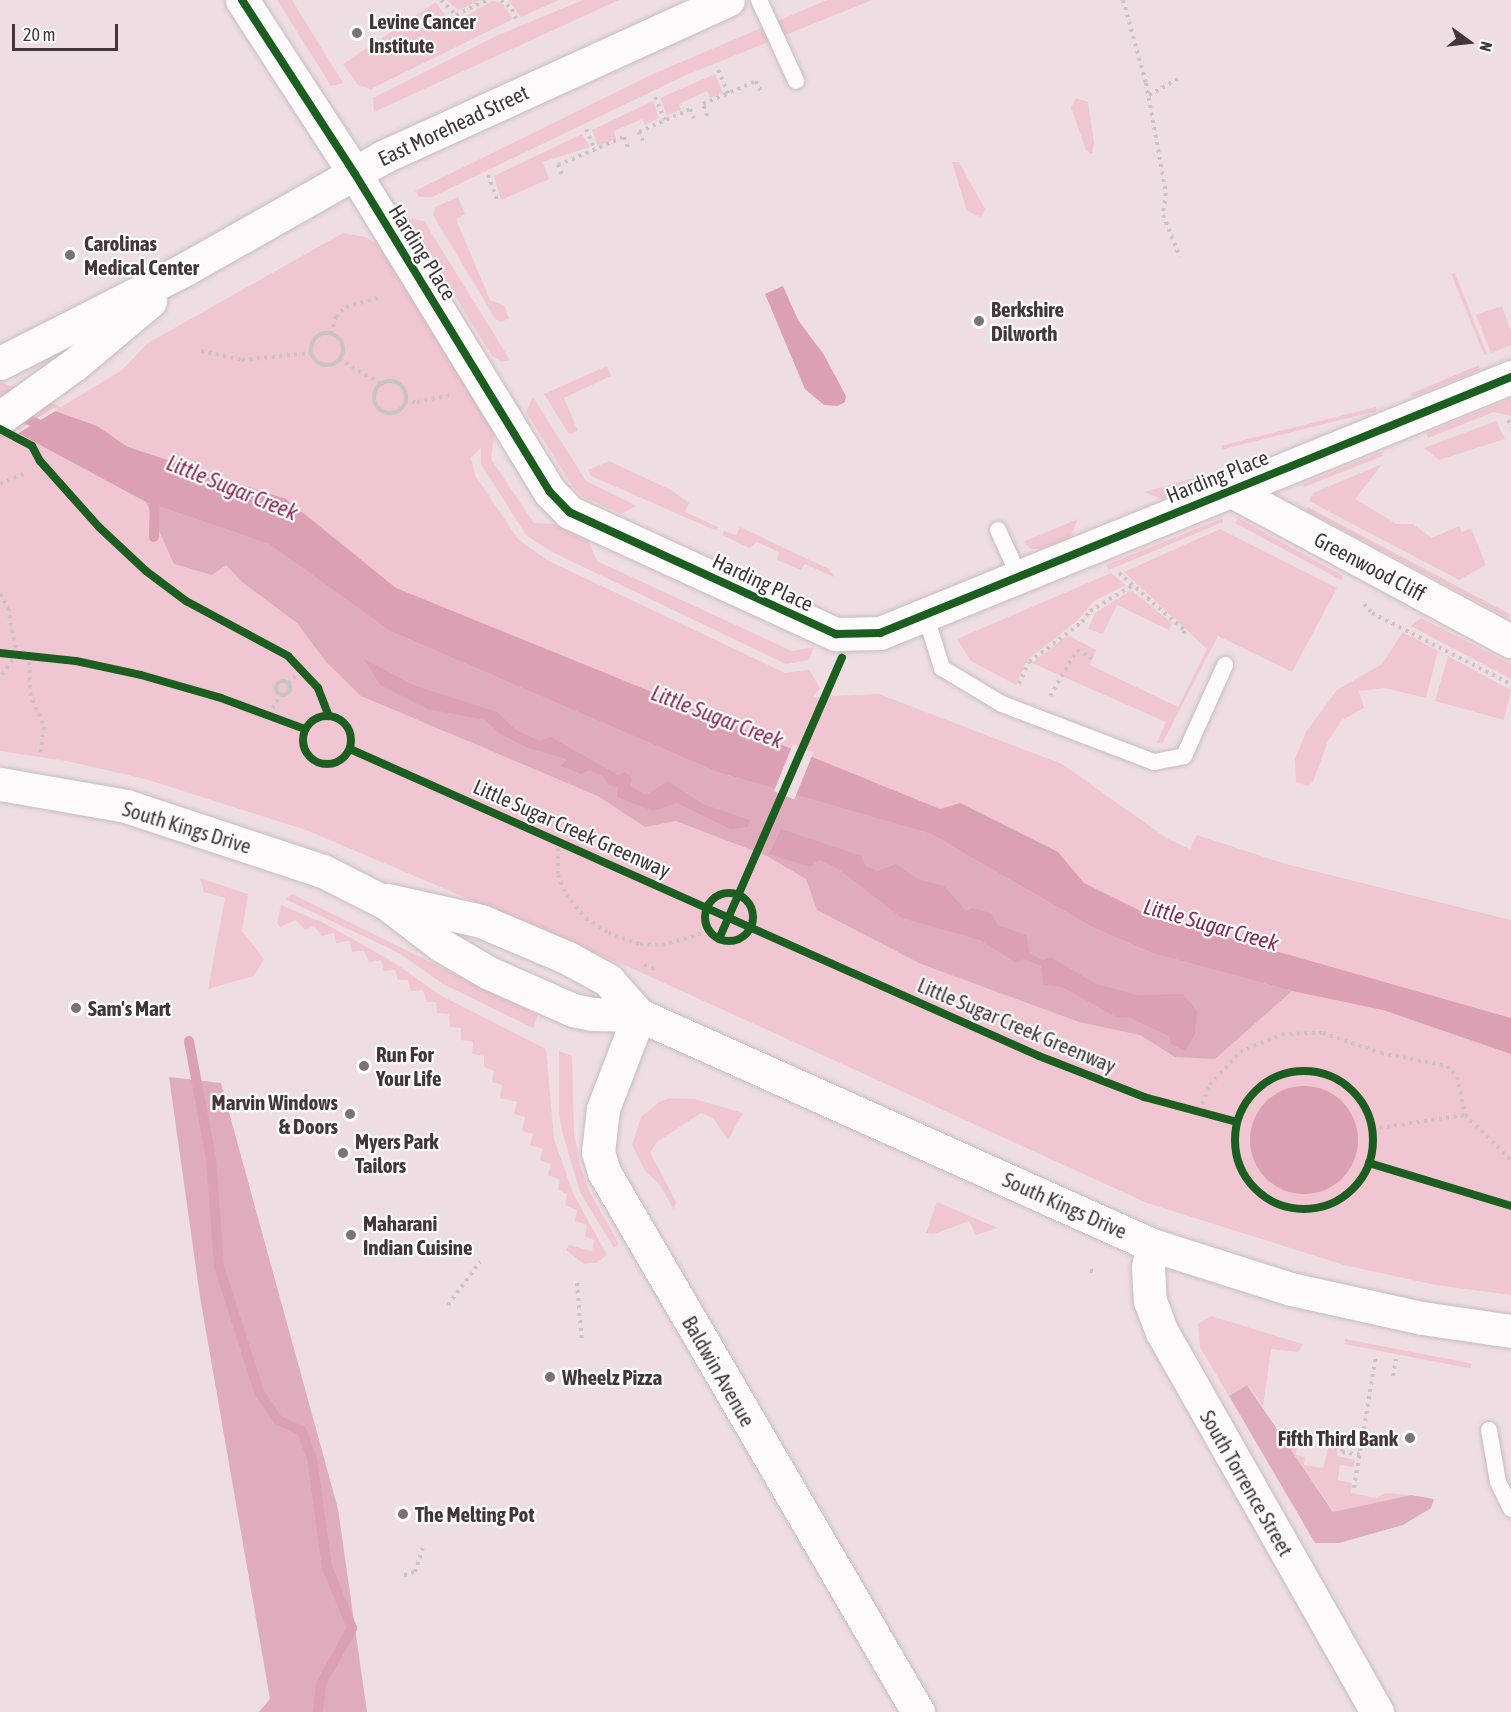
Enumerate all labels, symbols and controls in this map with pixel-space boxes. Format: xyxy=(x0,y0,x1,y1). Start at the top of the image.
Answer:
place label: Levine Cancer Institute xyxy=(369,8,475,58)
scale bar xyxy=(15,12,122,50)
north arrow xyxy=(1439,12,1499,72)
text: 20 m xyxy=(23,24,55,45)
marker: Levine Cancer Institute xyxy=(350,26,364,40)
text: N xyxy=(1476,40,1496,54)
street label: East Morehead Street xyxy=(374,79,532,171)
street label: Harding Place xyxy=(384,200,462,304)
place label: Carolinas Medical Center xyxy=(84,230,199,280)
marker: Carolinas Medical Center xyxy=(61,246,79,264)
place label: Berkshire Dilworth xyxy=(991,296,1064,346)
marker: Berkshire Dilworth xyxy=(972,314,986,328)
street label: Harding Place xyxy=(1162,444,1272,508)
water label: Little Sugar Creek xyxy=(163,450,301,526)
street label: Greenwood Cliff xyxy=(1310,526,1430,606)
street label: Harding Place xyxy=(709,548,817,616)
water label: Little Sugar Creek xyxy=(647,680,787,754)
street label: Little Sugar Creek Greenway xyxy=(470,773,674,883)
street label: South Kings Drive xyxy=(120,795,254,859)
water label: Little Sugar Creek xyxy=(1140,893,1282,957)
street label: Little Sugar Creek Greenway xyxy=(914,972,1120,1078)
place label: Sam's Mart xyxy=(88,995,171,1021)
marker: Sam's Mart xyxy=(69,1001,83,1015)
place label: Run For Your Life xyxy=(376,1041,441,1091)
marker: Run For Your Life xyxy=(357,1059,371,1073)
place label: Marvin Windows & Doors xyxy=(212,1089,338,1139)
marker: Marvin Windows & Doors xyxy=(343,1107,357,1121)
place label: Myers Park Tailors xyxy=(355,1128,439,1178)
marker: Myers Park Tailors xyxy=(336,1146,350,1160)
street label: South Kings Drive xyxy=(999,1166,1131,1244)
place label: Maharani Indian Cuisine xyxy=(363,1210,473,1260)
marker: Maharani Indian Cuisine xyxy=(344,1228,358,1242)
street label: Baldwin Avenue xyxy=(677,1311,761,1431)
place label: Wheelz Pizza xyxy=(562,1364,662,1390)
marker: Wheelz Pizza xyxy=(543,1370,557,1384)
street label: South Torrence Street xyxy=(1195,1406,1299,1560)
place label: Fifth Third Bank xyxy=(1278,1425,1398,1451)
marker: Fifth Third Bank xyxy=(1403,1431,1417,1445)
place label: The Melting Pot xyxy=(415,1501,535,1527)
marker: The Melting Pot xyxy=(396,1507,410,1521)

